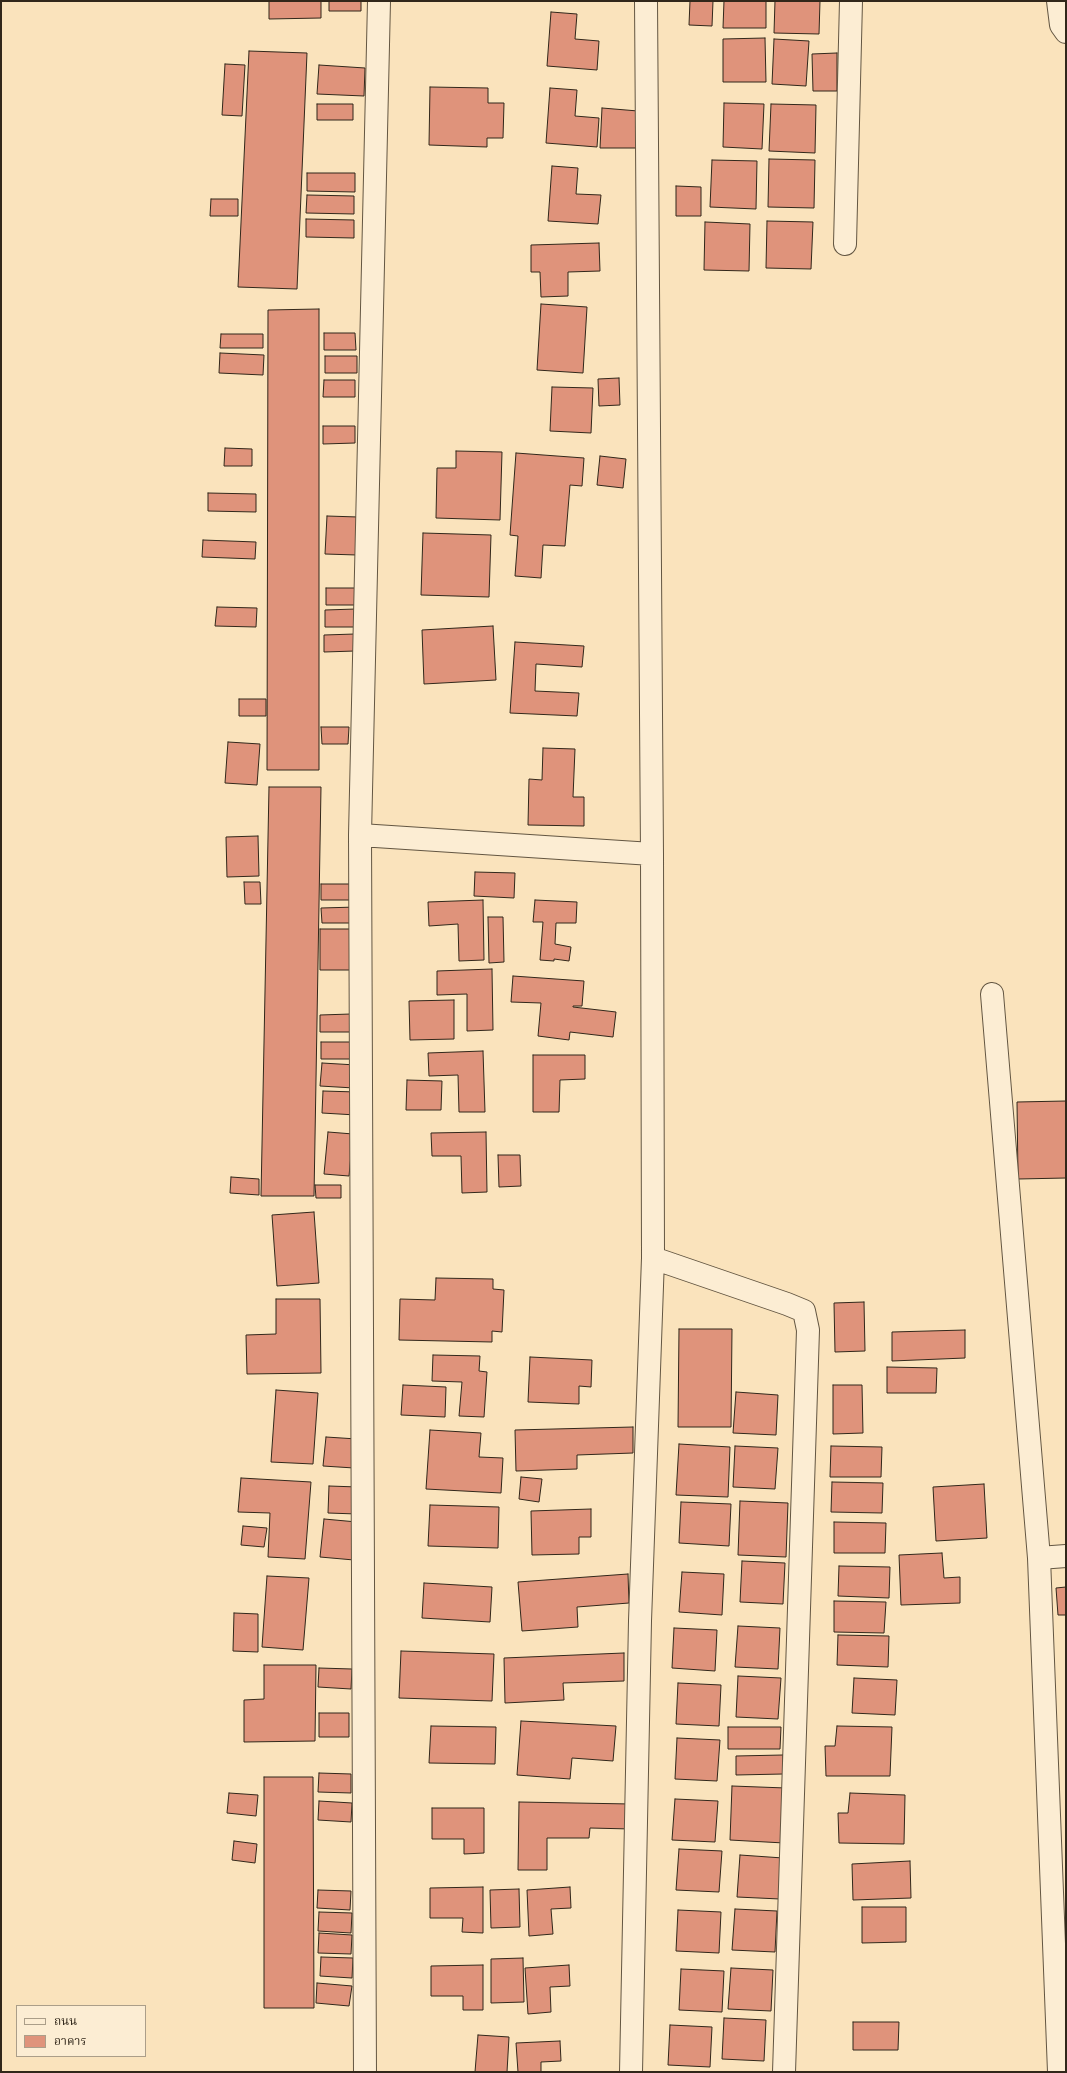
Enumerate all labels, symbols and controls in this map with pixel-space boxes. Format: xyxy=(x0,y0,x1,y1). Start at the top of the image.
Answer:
legend xyxy=(16,2005,146,2057)
text: ถนน xyxy=(54,2013,77,2028)
text: อาคาร xyxy=(54,2033,86,2048)

